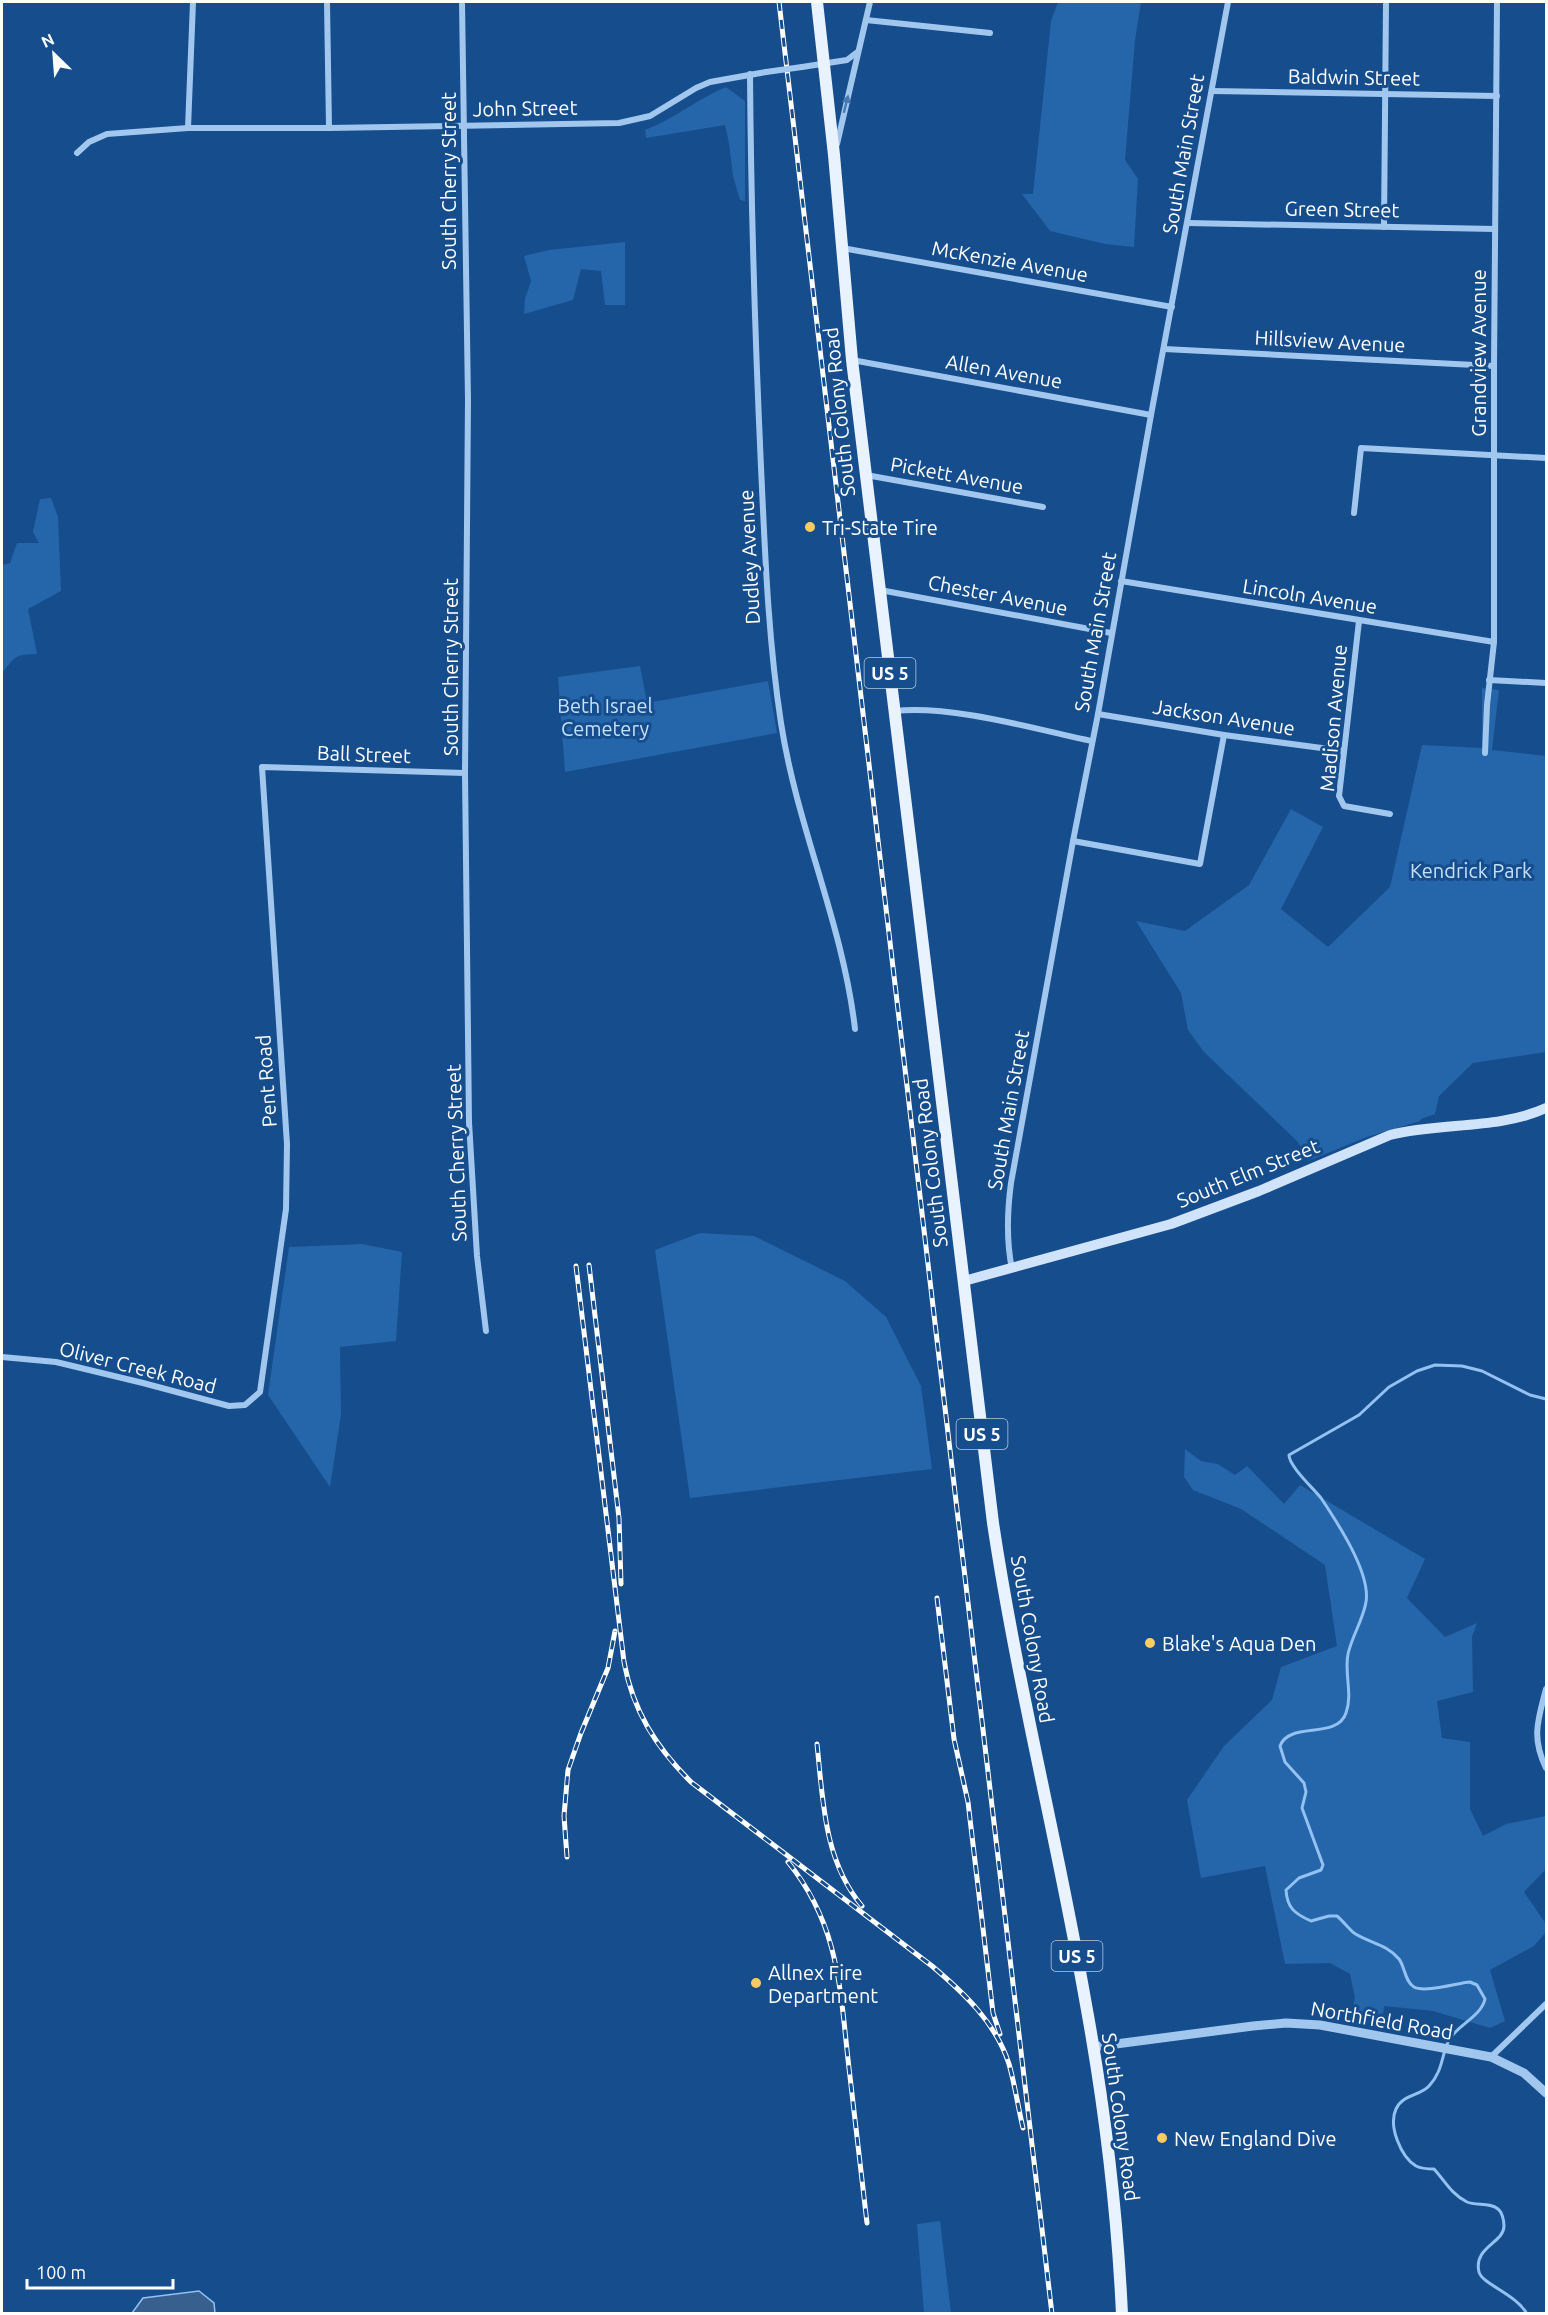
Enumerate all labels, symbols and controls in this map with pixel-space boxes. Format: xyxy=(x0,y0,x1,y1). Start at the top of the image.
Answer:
north arrow xyxy=(24,24,84,84)
text: N xyxy=(38,30,57,51)
street label: Baldwin Street xyxy=(1288,64,1420,90)
street label: South Main Street xyxy=(1158,72,1208,236)
street label: South Cherry Street xyxy=(437,92,460,270)
one-way arrow xyxy=(842,95,852,113)
street label: John Street xyxy=(472,96,578,120)
street label: Green Street xyxy=(1284,197,1400,222)
street label: McKenzie Avenue xyxy=(930,236,1090,286)
street label: Grandview Avenue xyxy=(1467,269,1490,437)
street label: South Colony Road xyxy=(819,326,859,498)
street label: Hillsview Avenue xyxy=(1254,326,1406,356)
street label: Allen Avenue xyxy=(944,349,1064,393)
street label: Pickett Avenue xyxy=(889,452,1025,498)
street label: Dudley Avenue xyxy=(734,489,764,625)
place label: Tri-State Tire xyxy=(822,516,938,539)
marker: Tri-State Tire xyxy=(803,520,817,534)
street label: South Main Street xyxy=(1070,550,1120,714)
street label: Chester Avenue xyxy=(926,570,1070,620)
street label: Lincoln Avenue xyxy=(1241,574,1379,618)
street label: South Cherry Street xyxy=(439,578,462,756)
street label: Madison Avenue xyxy=(1315,643,1351,793)
road number: US 5 xyxy=(864,658,916,688)
park label: Beth Israel Cemetery xyxy=(557,694,653,740)
street label: Jackson Avenue xyxy=(1151,694,1297,740)
street label: Ball Street xyxy=(317,741,411,767)
park label: Kendrick Park xyxy=(1410,859,1532,882)
street label: South Main Street xyxy=(983,1028,1033,1192)
street label: Pent Road xyxy=(251,1034,281,1128)
street label: South Cherry Street xyxy=(441,1064,471,1242)
street label: South Colony Road xyxy=(908,1077,952,1249)
street label: South Elm Street xyxy=(1173,1134,1323,1212)
street label: Oliver Creek Road xyxy=(57,1336,219,1398)
road number: US 5 xyxy=(956,1419,1008,1449)
street label: South Colony Road xyxy=(1007,1553,1059,1725)
place label: Blake's Aqua Den xyxy=(1162,1632,1316,1655)
marker: Blake's Aqua Den xyxy=(1143,1636,1157,1650)
road number: US 5 xyxy=(1052,1941,1102,1971)
place label: Allnex Fire Department xyxy=(768,1961,878,2007)
marker: Allnex Fire Department xyxy=(749,1976,763,1990)
street label: Northfield Road xyxy=(1309,1996,1455,2044)
street label: South Colony Road xyxy=(1098,2031,1144,2203)
place label: New England Dive xyxy=(1174,2127,1337,2150)
marker: New England Dive xyxy=(1155,2131,1169,2145)
scale bar xyxy=(27,2252,172,2290)
text: 100 m xyxy=(36,2262,86,2282)

